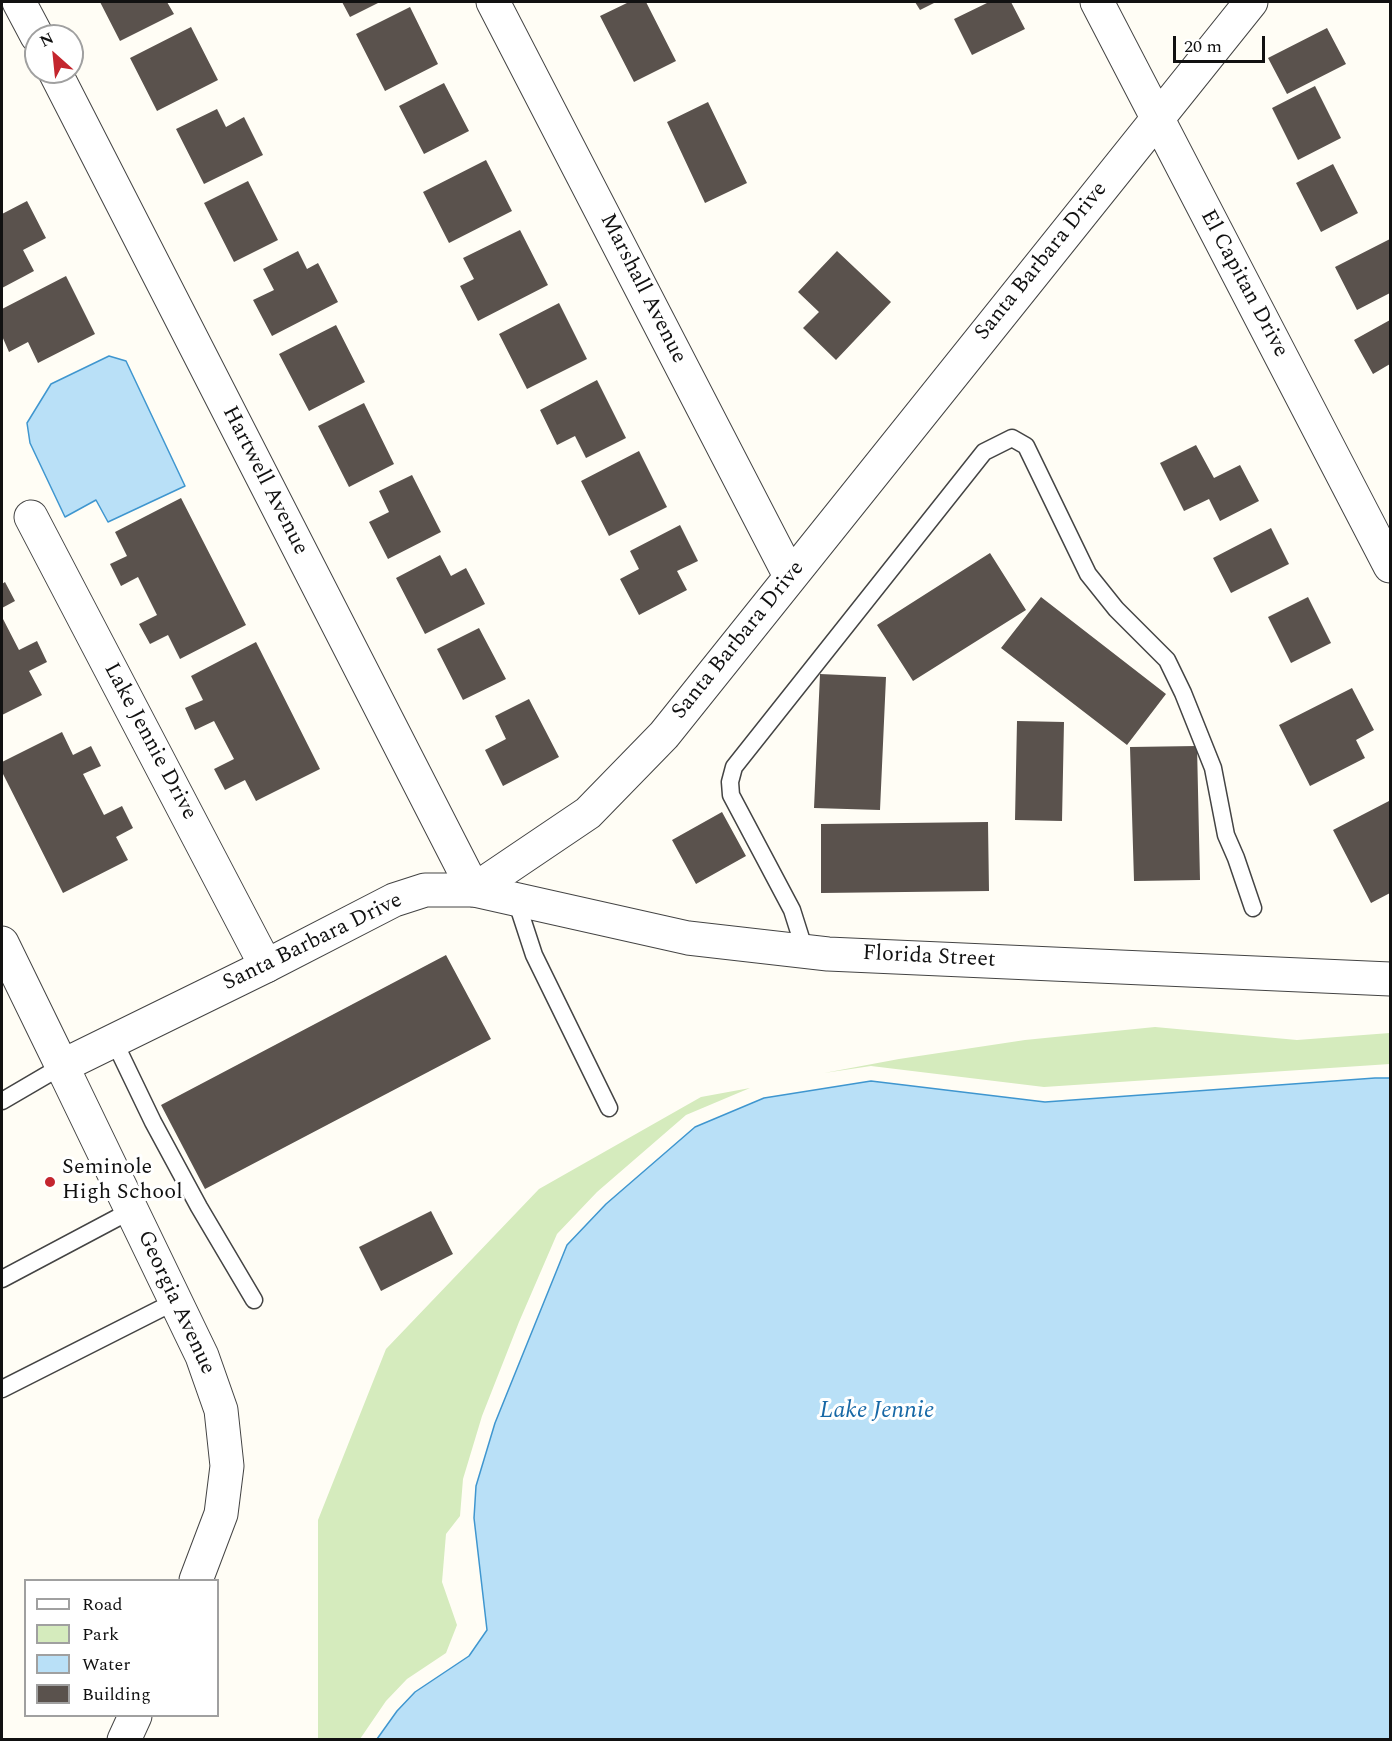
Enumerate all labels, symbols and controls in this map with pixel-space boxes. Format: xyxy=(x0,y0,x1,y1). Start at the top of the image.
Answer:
north arrow xyxy=(24,24,84,84)
scale bar xyxy=(1176,24,1268,62)
text: N xyxy=(35,26,58,53)
text: 20 m xyxy=(1184,33,1222,60)
street label: Santa Barbara Drive xyxy=(970,178,1114,346)
street label: El Capitan Drive xyxy=(1193,206,1293,362)
street label: Marshall Avenue xyxy=(593,210,691,368)
street label: Hartwell Avenue xyxy=(215,402,313,560)
street label: Santa Barbara Drive xyxy=(667,557,811,725)
street label: Lake Jennie Drive xyxy=(97,659,201,825)
street label: Santa Barbara Drive xyxy=(219,888,407,998)
street label: Florida Street xyxy=(862,941,996,975)
place label: Seminole High School xyxy=(62,1156,183,1208)
marker: Seminole High School xyxy=(43,1175,57,1189)
street label: Georgia Avenue xyxy=(130,1227,220,1379)
water label: Lake Jennie xyxy=(819,1398,935,1426)
legend xyxy=(24,1579,219,1717)
text: Road xyxy=(82,1591,123,1618)
text: Park xyxy=(82,1621,119,1648)
text: Water xyxy=(82,1651,130,1678)
text: Building xyxy=(82,1681,151,1708)

